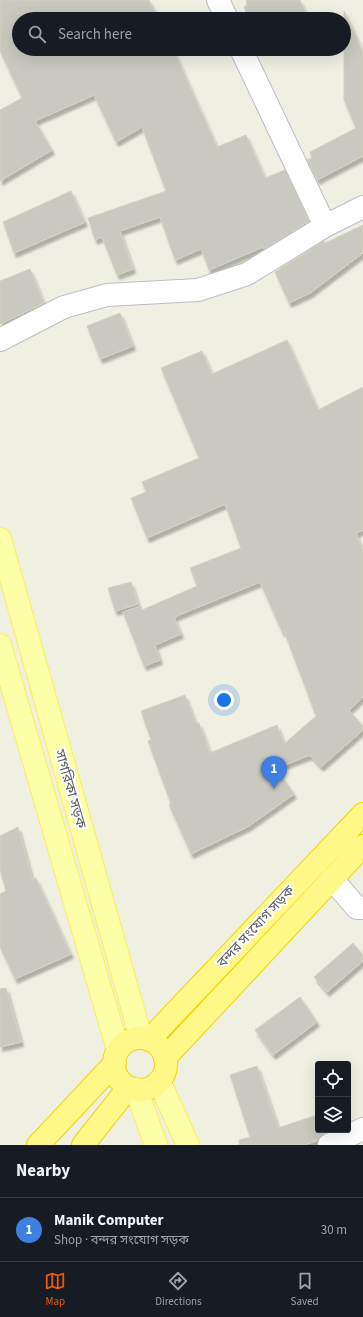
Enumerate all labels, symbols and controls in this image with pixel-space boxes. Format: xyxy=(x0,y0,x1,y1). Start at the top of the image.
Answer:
search box xyxy=(12,12,351,56)
icon: search xyxy=(26,23,48,45)
text: Search here xyxy=(58,24,132,45)
your location xyxy=(214,690,234,710)
street label: সাগরিকা সড়ক xyxy=(49,746,91,832)
pin: 1 xyxy=(261,756,287,789)
street label: বন্দর সংযোগ সড়ক xyxy=(212,881,300,973)
map controls xyxy=(315,1061,351,1133)
button: locate xyxy=(315,1061,351,1097)
button: layers xyxy=(315,1097,351,1133)
text: Nearby xyxy=(16,1159,70,1183)
text: Manik Computer xyxy=(54,1210,164,1231)
text: 1 xyxy=(26,1221,32,1239)
text: 30 m xyxy=(321,1221,347,1239)
text: Shop · বন্দর সংযোগ সড়ক xyxy=(54,1231,189,1249)
tab: Map xyxy=(44,1270,66,1309)
tab: Directions xyxy=(155,1270,202,1309)
tab: Saved xyxy=(291,1270,319,1309)

